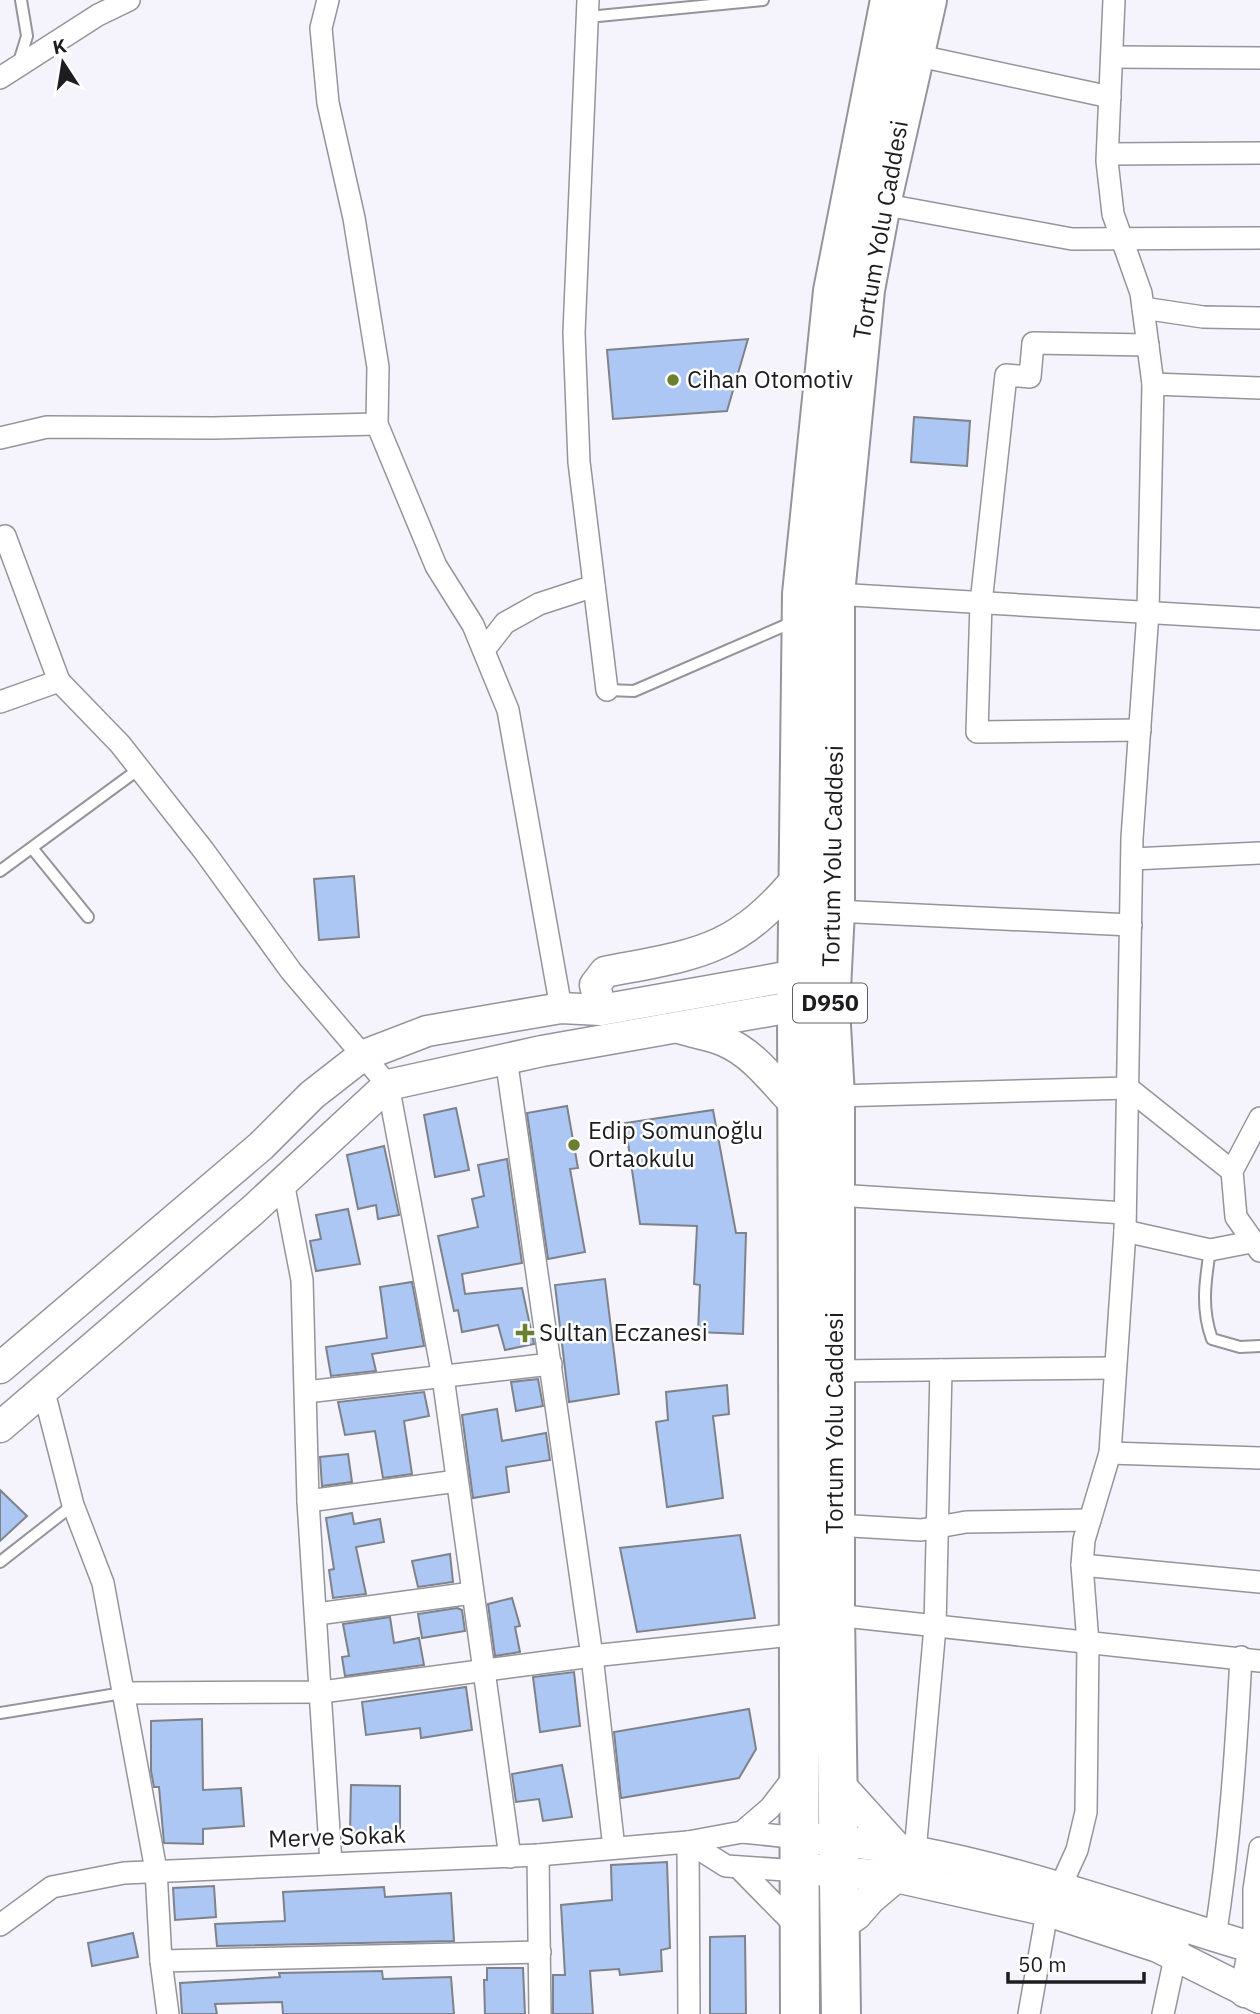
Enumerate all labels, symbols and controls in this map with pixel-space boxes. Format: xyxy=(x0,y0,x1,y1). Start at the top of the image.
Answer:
north arrow xyxy=(28,28,98,98)
text: K xyxy=(50,33,68,59)
street label: Tortum Yolu Caddesi xyxy=(845,118,915,342)
place label: Cihan Otomotiv xyxy=(687,363,853,395)
marker: Cihan Otomotiv xyxy=(665,372,681,388)
street label: Tortum Yolu Caddesi xyxy=(814,745,850,967)
road number: D950 xyxy=(793,984,867,1022)
place label: Edip Somunoğlu Ortaokulu xyxy=(588,1114,763,1174)
marker: Edip Somunoğlu Ortaokulu xyxy=(566,1137,582,1153)
street label: Tortum Yolu Caddesi xyxy=(818,1312,850,1534)
place label: Sultan Eczanesi xyxy=(539,1316,708,1348)
marker: Sultan Eczanesi xyxy=(517,1325,533,1341)
street label: Merve Sokak xyxy=(268,1818,407,1854)
scale bar xyxy=(1008,1940,1144,1984)
text: 50 m xyxy=(1018,1950,1067,1978)

